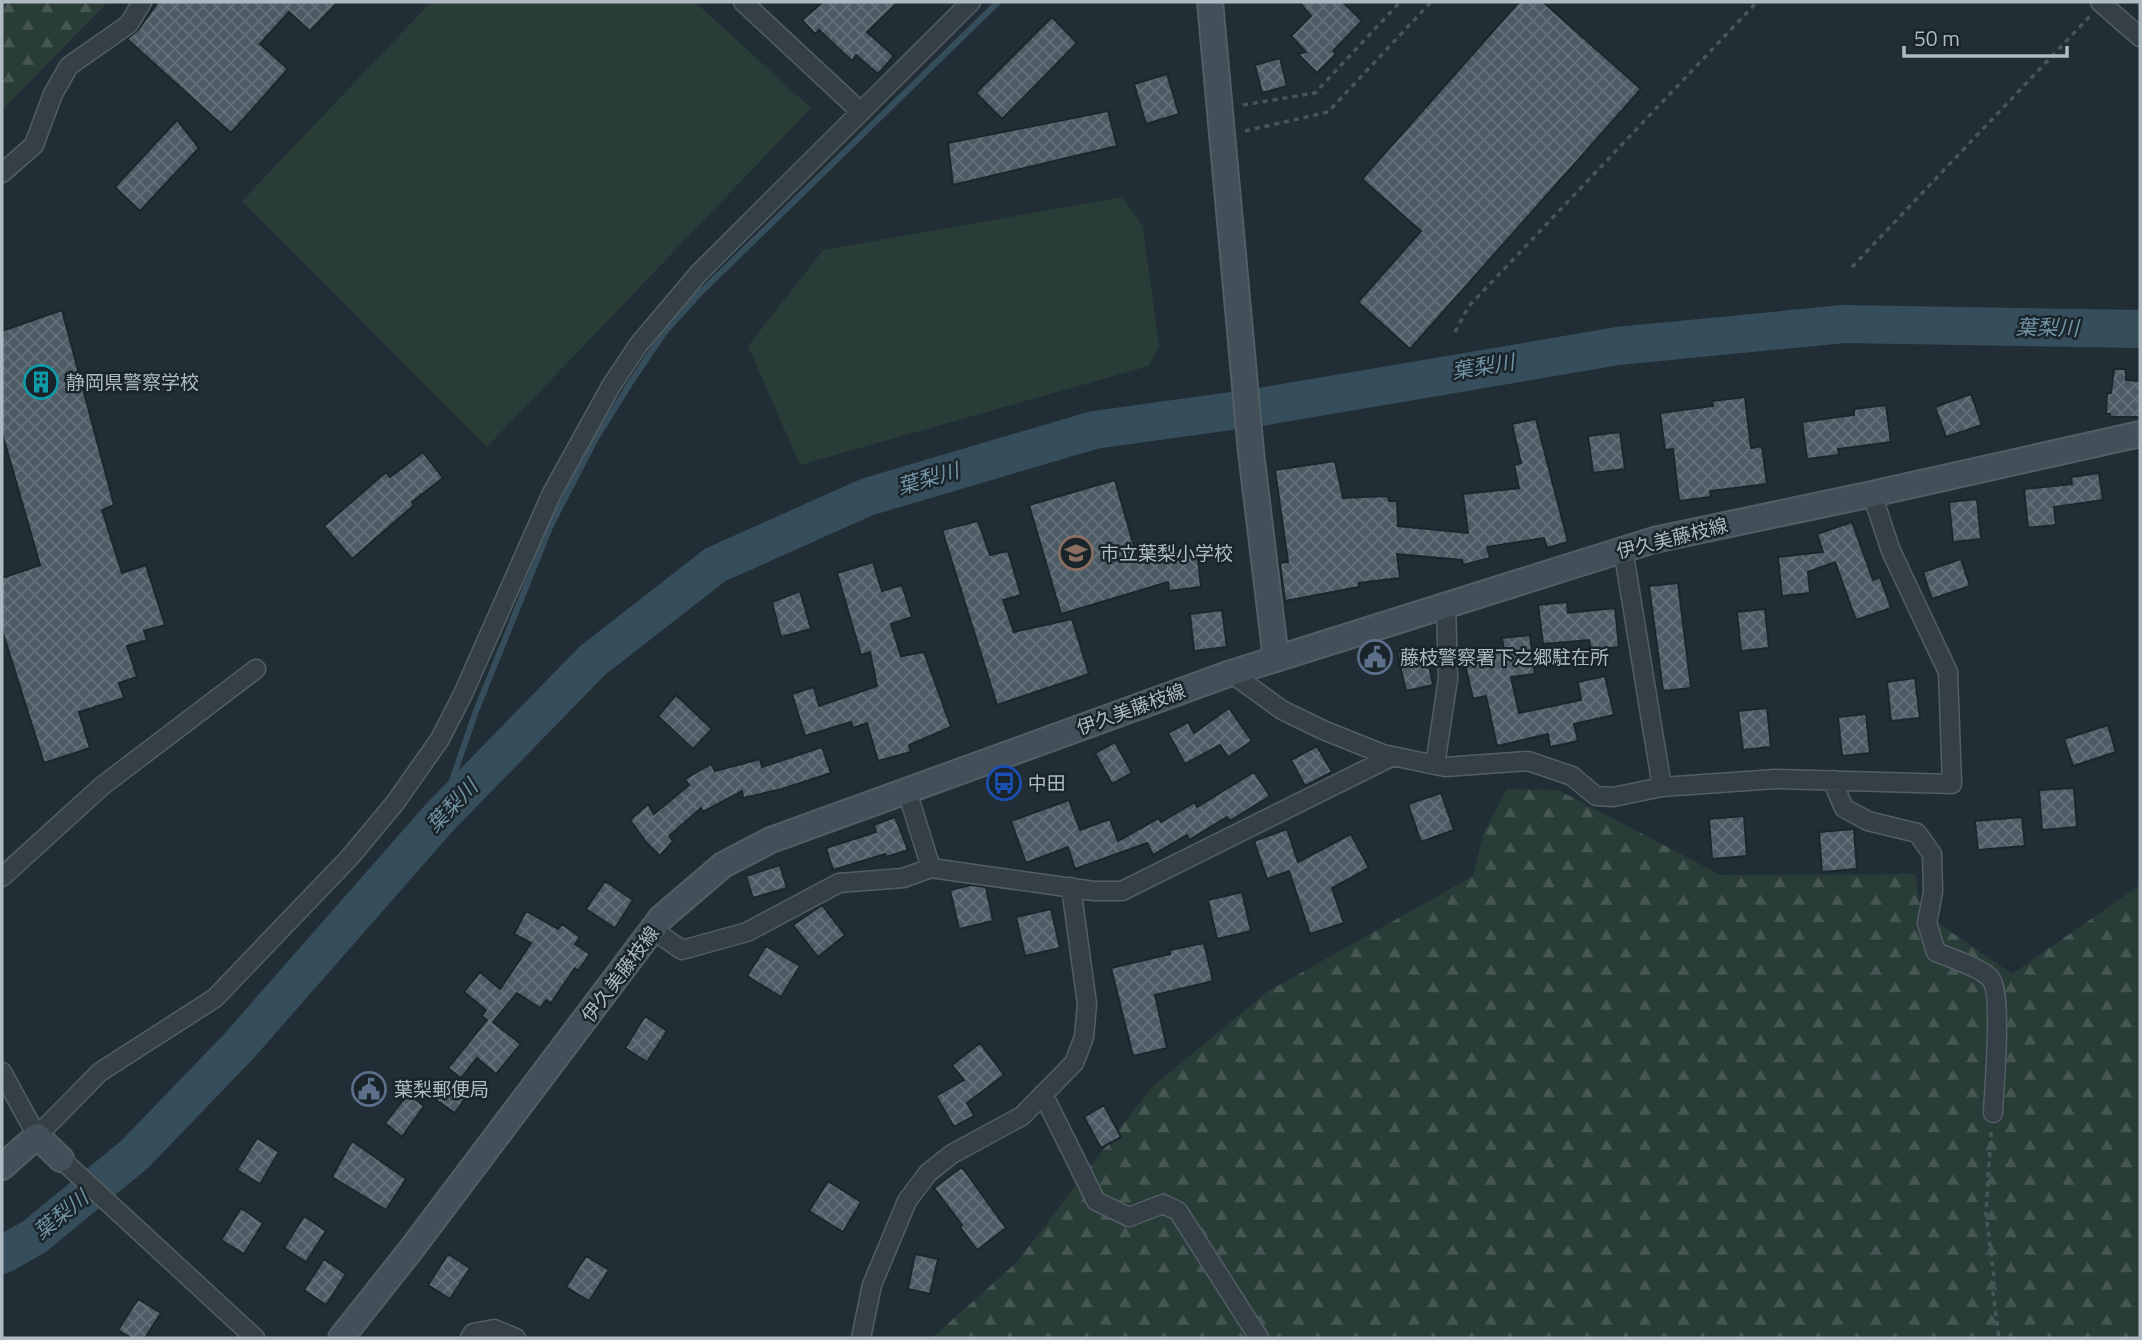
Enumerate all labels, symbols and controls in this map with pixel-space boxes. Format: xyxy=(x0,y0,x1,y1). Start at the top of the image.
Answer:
scale bar xyxy=(1904,14,2067,58)
text: 50 m xyxy=(1914,22,1960,54)
water label: 葉梨川 xyxy=(2015,310,2081,344)
water label: 葉梨川 xyxy=(1449,345,1518,387)
building icon: 静岡県警察学校 xyxy=(22,363,60,401)
place label: 静岡県警察学校 xyxy=(66,367,199,396)
water label: 葉梨川 xyxy=(893,453,964,502)
street label: 伊久美藤枝線 xyxy=(1613,510,1731,565)
school or university icon: 市立葉梨小学校 xyxy=(1057,534,1095,572)
place label: 市立葉梨小学校 xyxy=(1100,538,1233,567)
public building icon: 藤枝警察署下之郷駐在所 xyxy=(1356,638,1394,676)
place label: 藤枝警察署下之郷駐在所 xyxy=(1400,642,1609,671)
street label: 伊久美藤枝線 xyxy=(1072,675,1189,742)
bus stop icon: 中田 xyxy=(985,764,1023,802)
place label: 中田 xyxy=(1028,768,1066,797)
water label: 葉梨川 xyxy=(418,770,486,839)
street label: 伊久美藤枝線 xyxy=(574,919,665,1028)
public building icon: 葉梨郵便局 xyxy=(350,1070,388,1108)
place label: 葉梨郵便局 xyxy=(394,1074,489,1103)
water label: 葉梨川 xyxy=(26,1181,96,1246)

